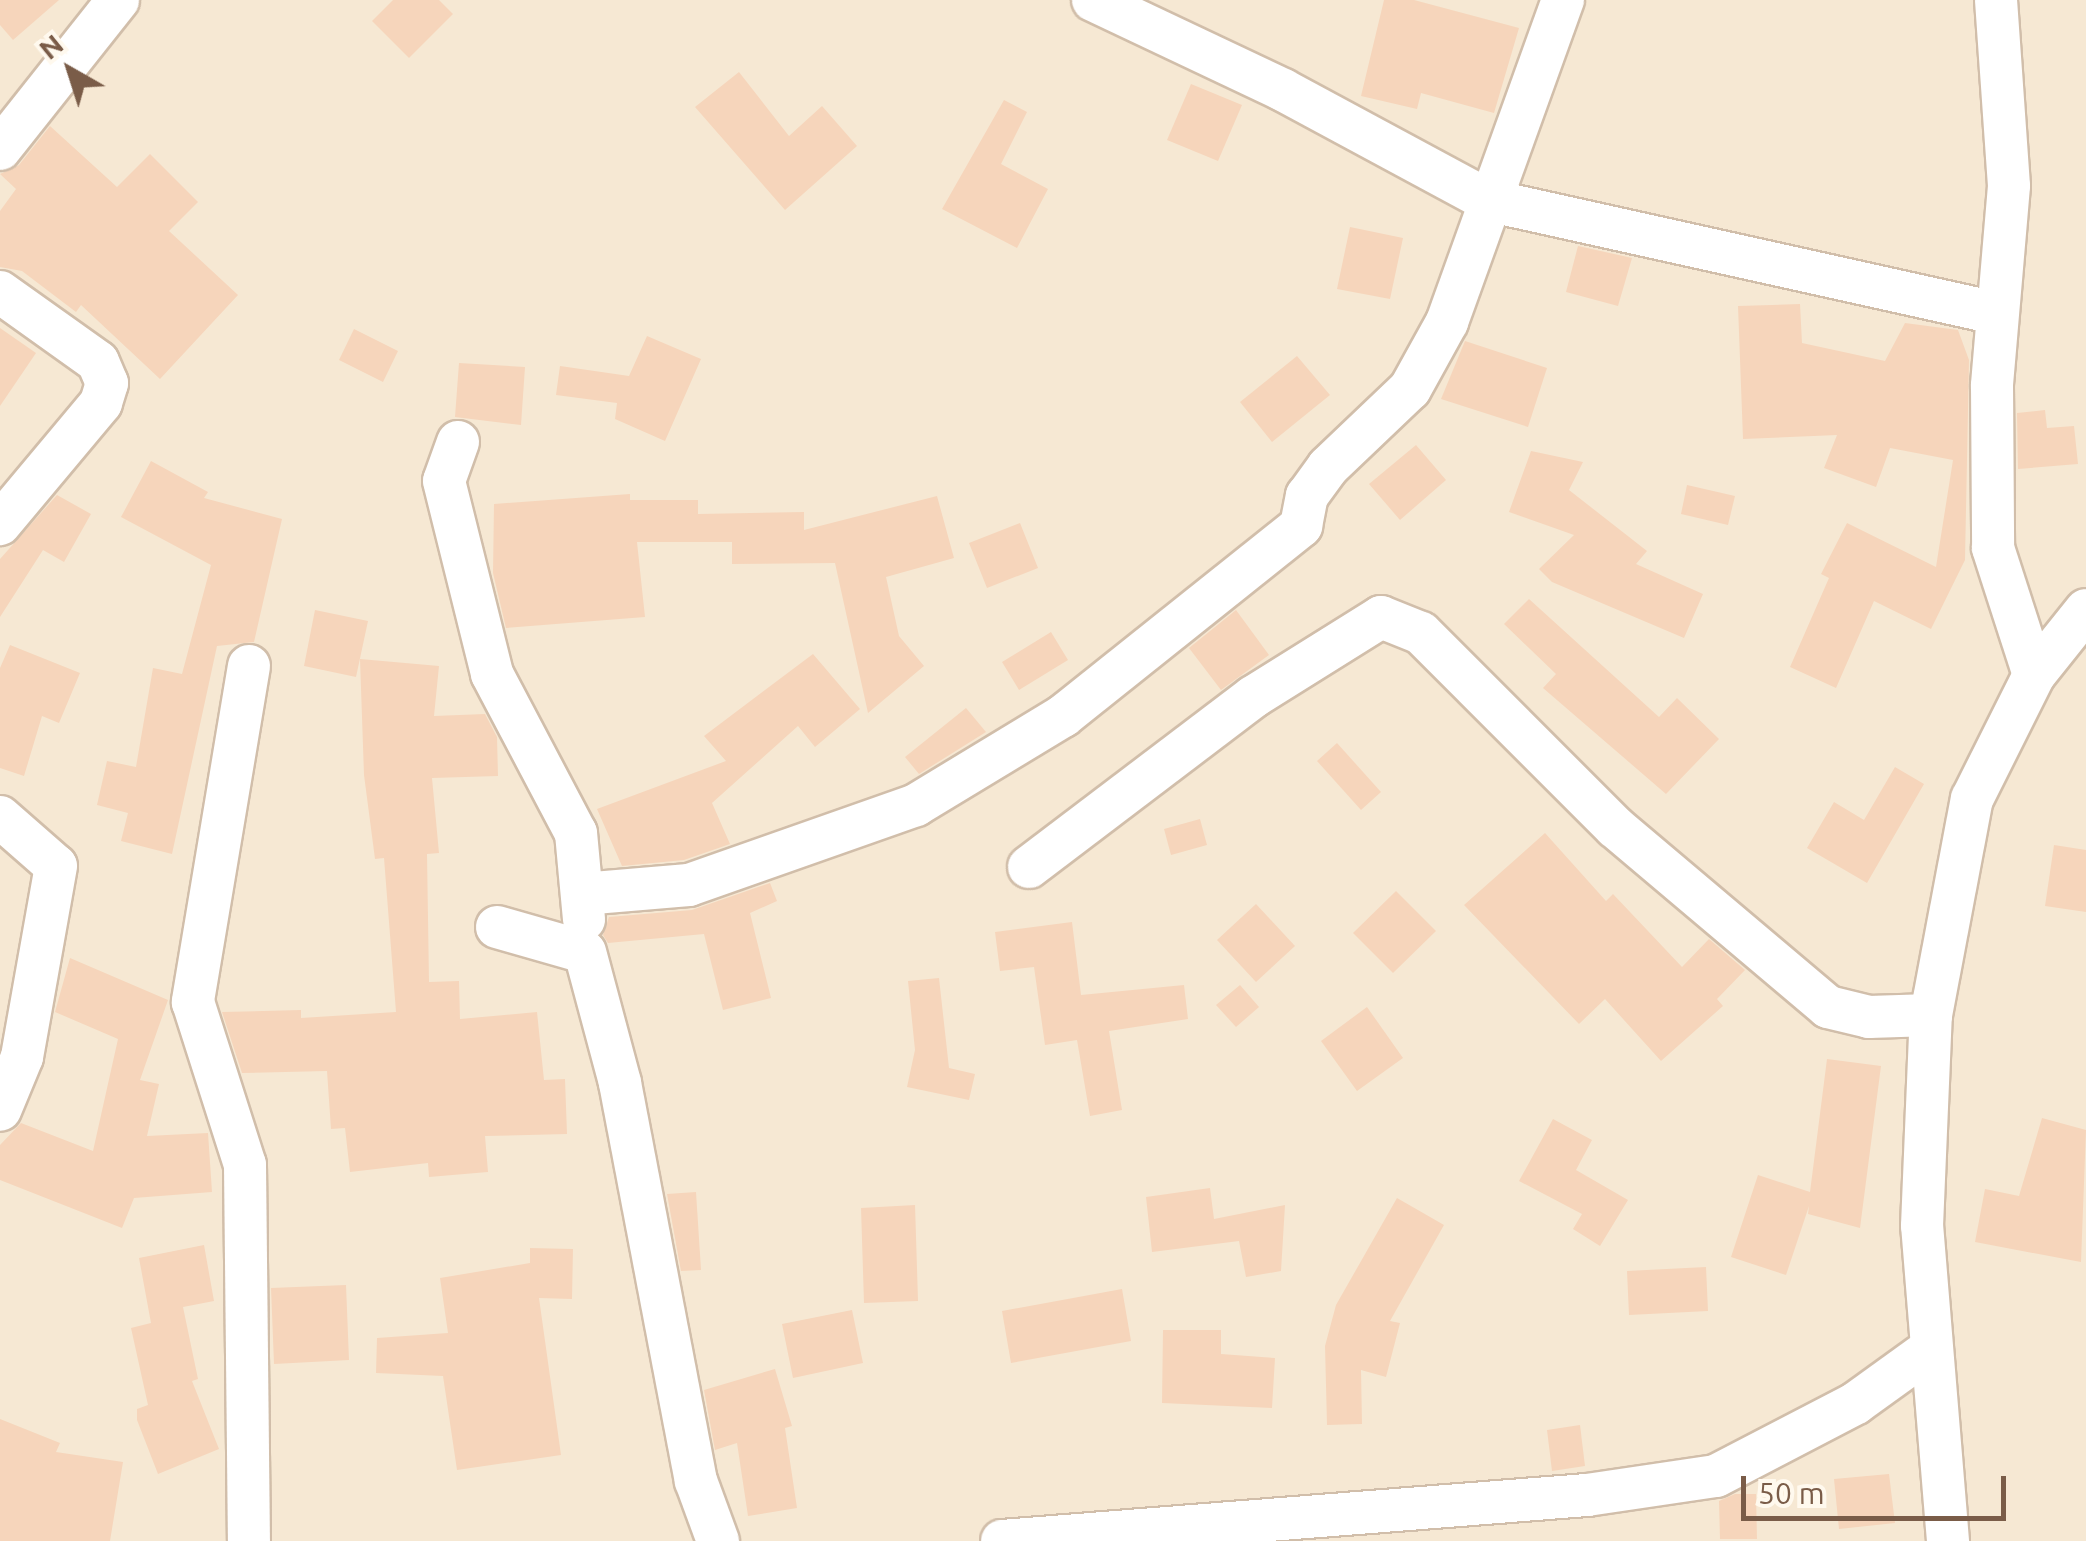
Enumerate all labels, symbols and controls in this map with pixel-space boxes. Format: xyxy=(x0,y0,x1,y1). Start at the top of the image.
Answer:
north arrow xyxy=(20,20,120,120)
text: N xyxy=(33,28,69,65)
scale bar xyxy=(1746,1456,2011,1518)
text: 50 m xyxy=(1758,1476,1825,1510)

